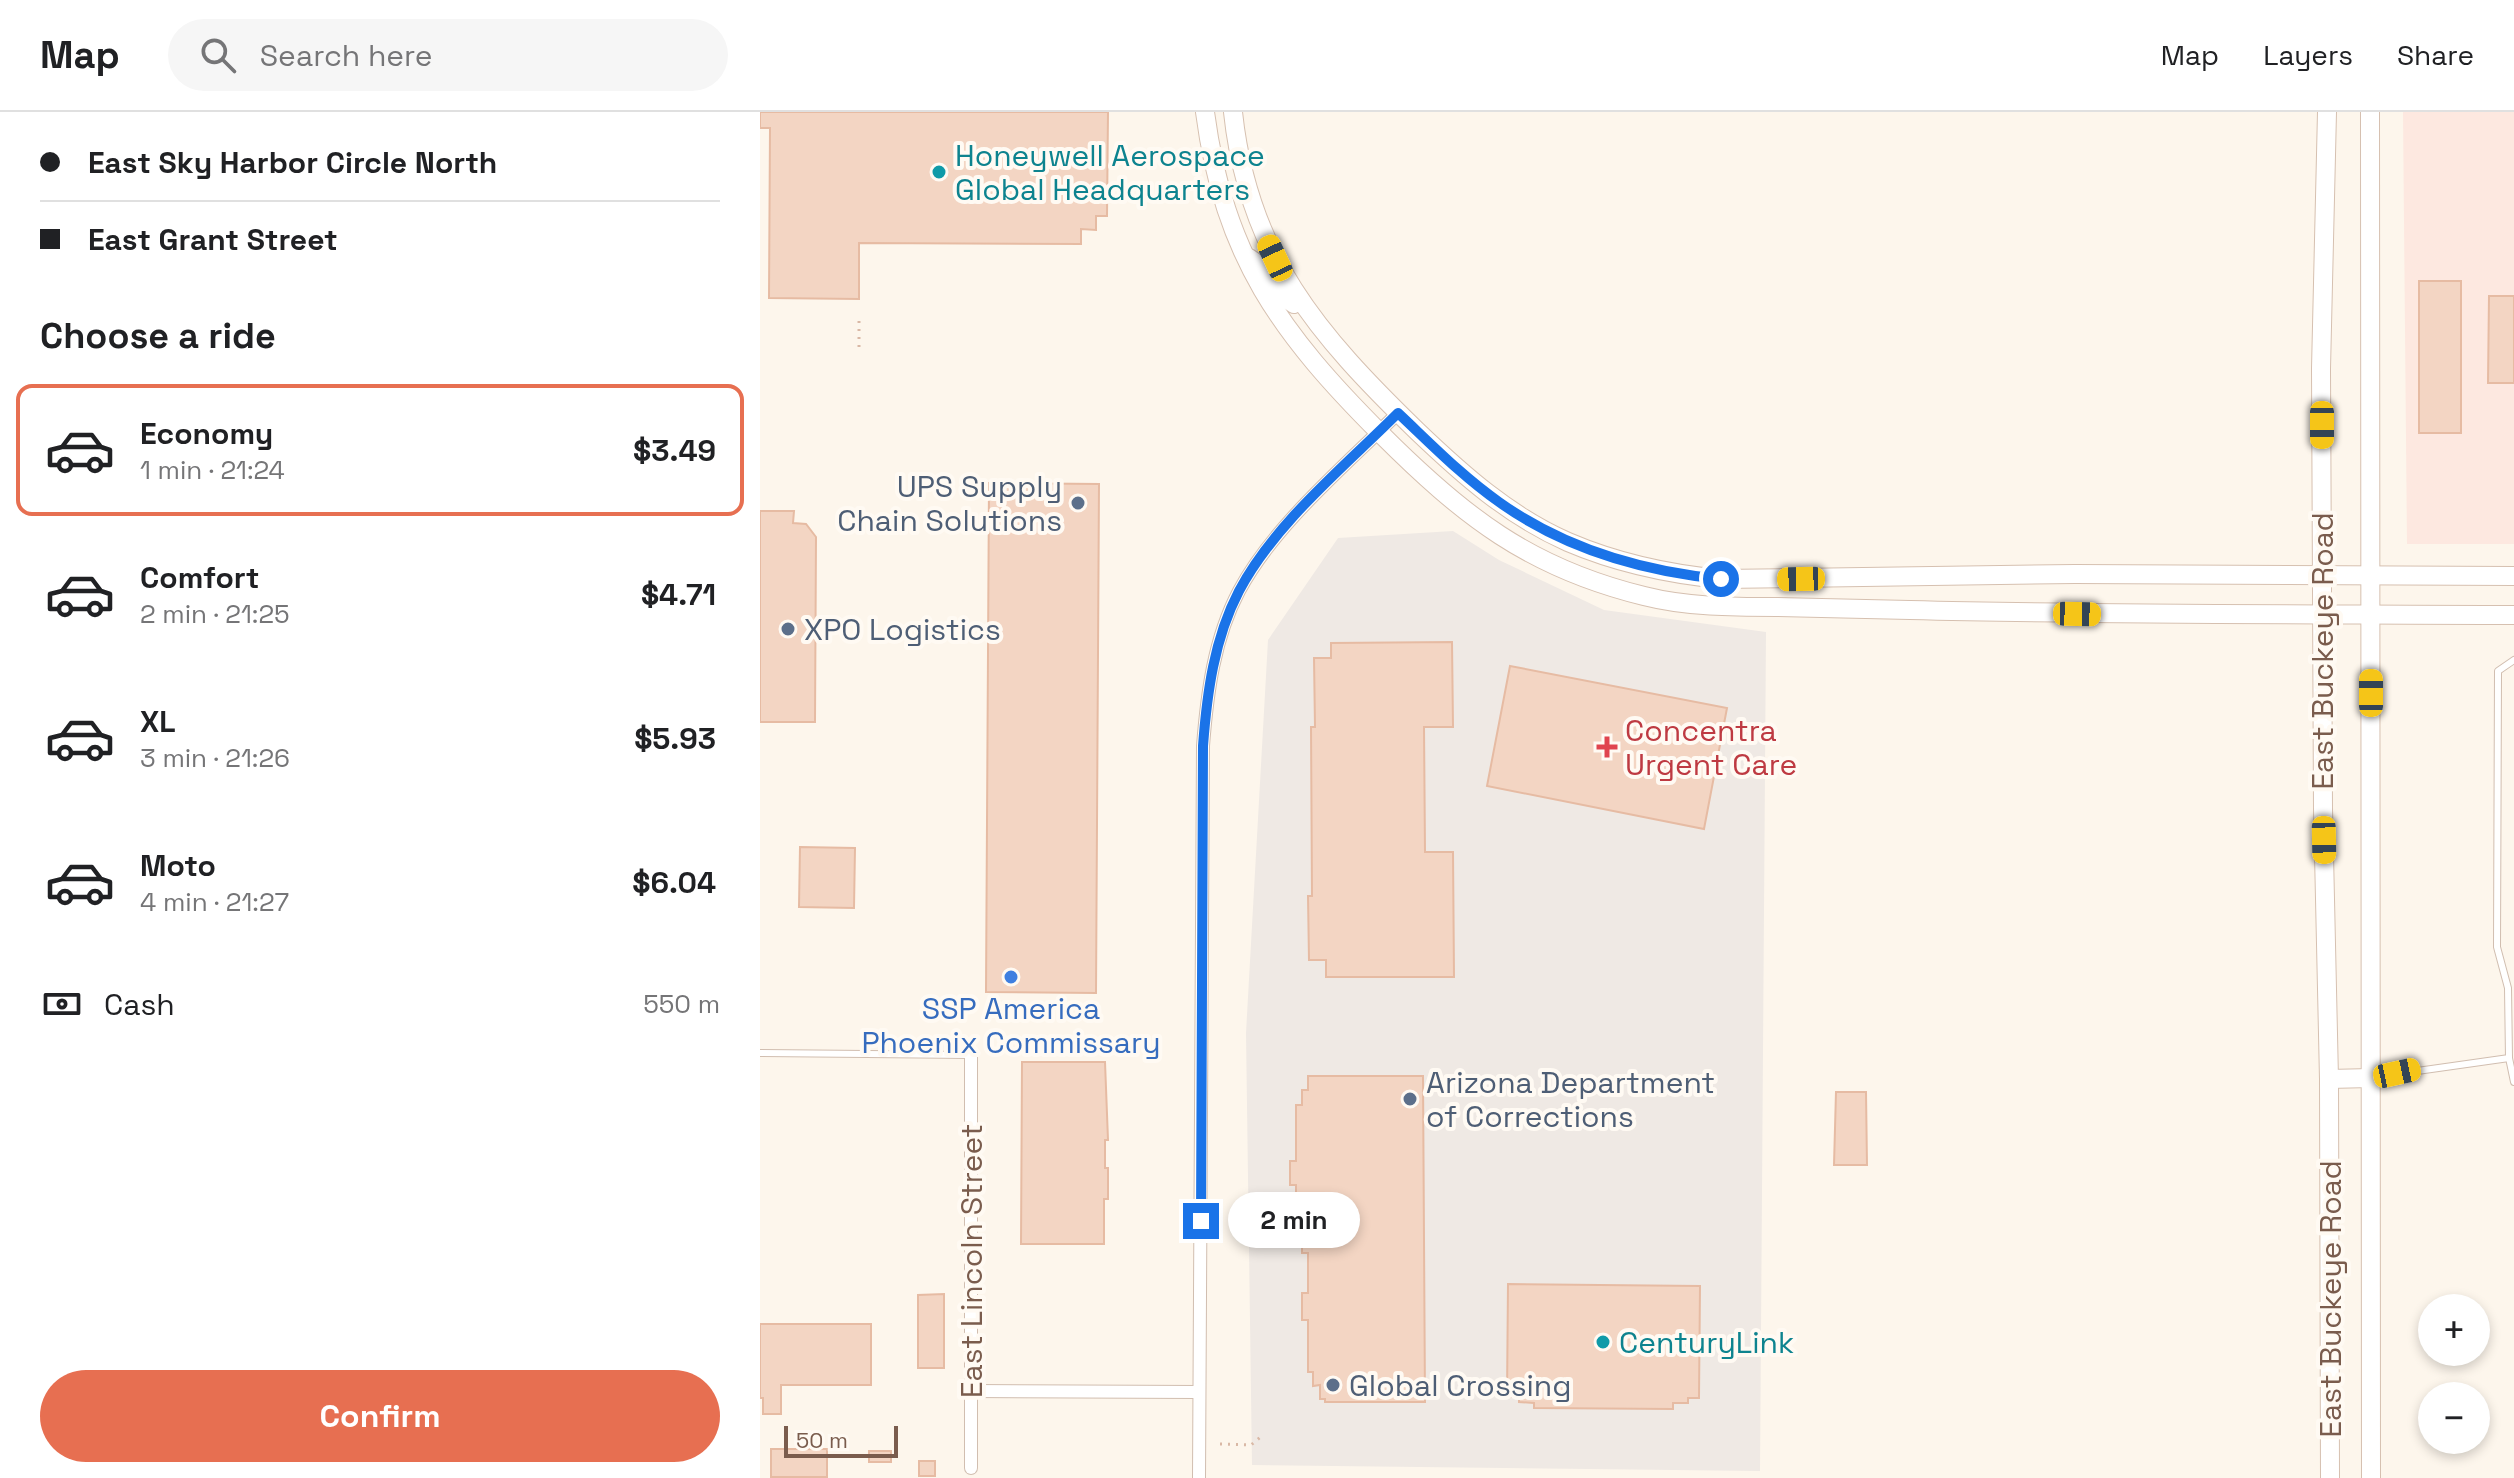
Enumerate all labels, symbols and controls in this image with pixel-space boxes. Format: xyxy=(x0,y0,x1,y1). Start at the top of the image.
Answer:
search box xyxy=(168,19,728,91)
text: Map xyxy=(40,31,120,79)
icon: search xyxy=(196,33,240,77)
text: Search here xyxy=(260,36,433,75)
text: Map xyxy=(2161,37,2219,73)
text: Layers xyxy=(2263,37,2353,73)
text: Share xyxy=(2397,37,2474,73)
place label: Honeywell Aerospace Global Headquarters xyxy=(955,136,1265,209)
text: East Sky Harbor Circle North xyxy=(88,143,497,182)
marker: Honeywell Aerospace Global Headquarters xyxy=(930,163,948,181)
text: East Grant Street xyxy=(88,220,338,259)
car xyxy=(1254,231,1296,285)
text: Choose a ride xyxy=(40,313,276,359)
car xyxy=(2310,401,2334,449)
icon: car xyxy=(44,414,116,486)
text: Economy xyxy=(140,414,273,453)
text: $3.49 xyxy=(633,431,716,470)
text: 1 min · 21:24 xyxy=(140,453,285,487)
place label: UPS Supply Chain Solutions xyxy=(837,467,1062,540)
marker: UPS Supply Chain Solutions xyxy=(1069,494,1087,512)
street label: East Buckeye Road xyxy=(2303,512,2342,790)
icon: car xyxy=(44,558,116,630)
text: Comfort xyxy=(140,558,259,597)
route start xyxy=(1703,561,1739,597)
car xyxy=(1777,567,1825,591)
text: $4.71 xyxy=(641,575,716,614)
text: 2 min · 21:25 xyxy=(140,597,290,631)
car xyxy=(2053,602,2101,626)
place label: XPO Logistics xyxy=(804,610,1001,649)
marker: XPO Logistics xyxy=(779,620,797,638)
car xyxy=(2359,669,2383,717)
icon: car xyxy=(44,702,116,774)
text: XL xyxy=(140,702,176,741)
place label: Concentra Urgent Care xyxy=(1625,711,1797,784)
text: $5.93 xyxy=(634,719,716,758)
marker: Concentra Urgent Care xyxy=(1596,736,1618,758)
text: 3 min · 21:26 xyxy=(140,741,290,775)
car xyxy=(2312,816,2336,864)
icon: car xyxy=(44,846,116,918)
text: Moto xyxy=(140,846,216,885)
text: $6.04 xyxy=(632,863,716,902)
text: 4 min · 21:27 xyxy=(140,885,289,919)
marker: SSP America Phoenix Commissary xyxy=(1002,968,1020,986)
icon: cash xyxy=(40,982,84,1026)
text: Cash xyxy=(104,985,175,1024)
text: 550 m xyxy=(643,987,720,1021)
place label: SSP America Phoenix Commissary xyxy=(861,989,1161,1062)
car xyxy=(2371,1056,2423,1090)
place label: Arizona Department of Corrections xyxy=(1426,1063,1715,1136)
marker: Arizona Department of Corrections xyxy=(1401,1090,1419,1108)
street label: East Lincoln Street xyxy=(952,1124,991,1398)
street label: East Buckeye Road xyxy=(2311,1160,2350,1438)
callout: 2 min xyxy=(1229,1193,1361,1249)
route end xyxy=(1183,1203,1219,1239)
text: 2 min xyxy=(1260,1203,1328,1237)
map controls xyxy=(2418,1294,2490,1454)
button: + xyxy=(2418,1294,2490,1366)
place label: CenturyLink xyxy=(1619,1323,1794,1362)
marker: CenturyLink xyxy=(1594,1333,1612,1351)
place label: Global Crossing xyxy=(1349,1366,1572,1405)
button: Confirm xyxy=(40,1370,720,1462)
marker: Global Crossing xyxy=(1324,1376,1342,1394)
button: − xyxy=(2418,1382,2490,1454)
scale bar xyxy=(784,1422,898,1458)
text: 50 m xyxy=(796,1426,848,1454)

